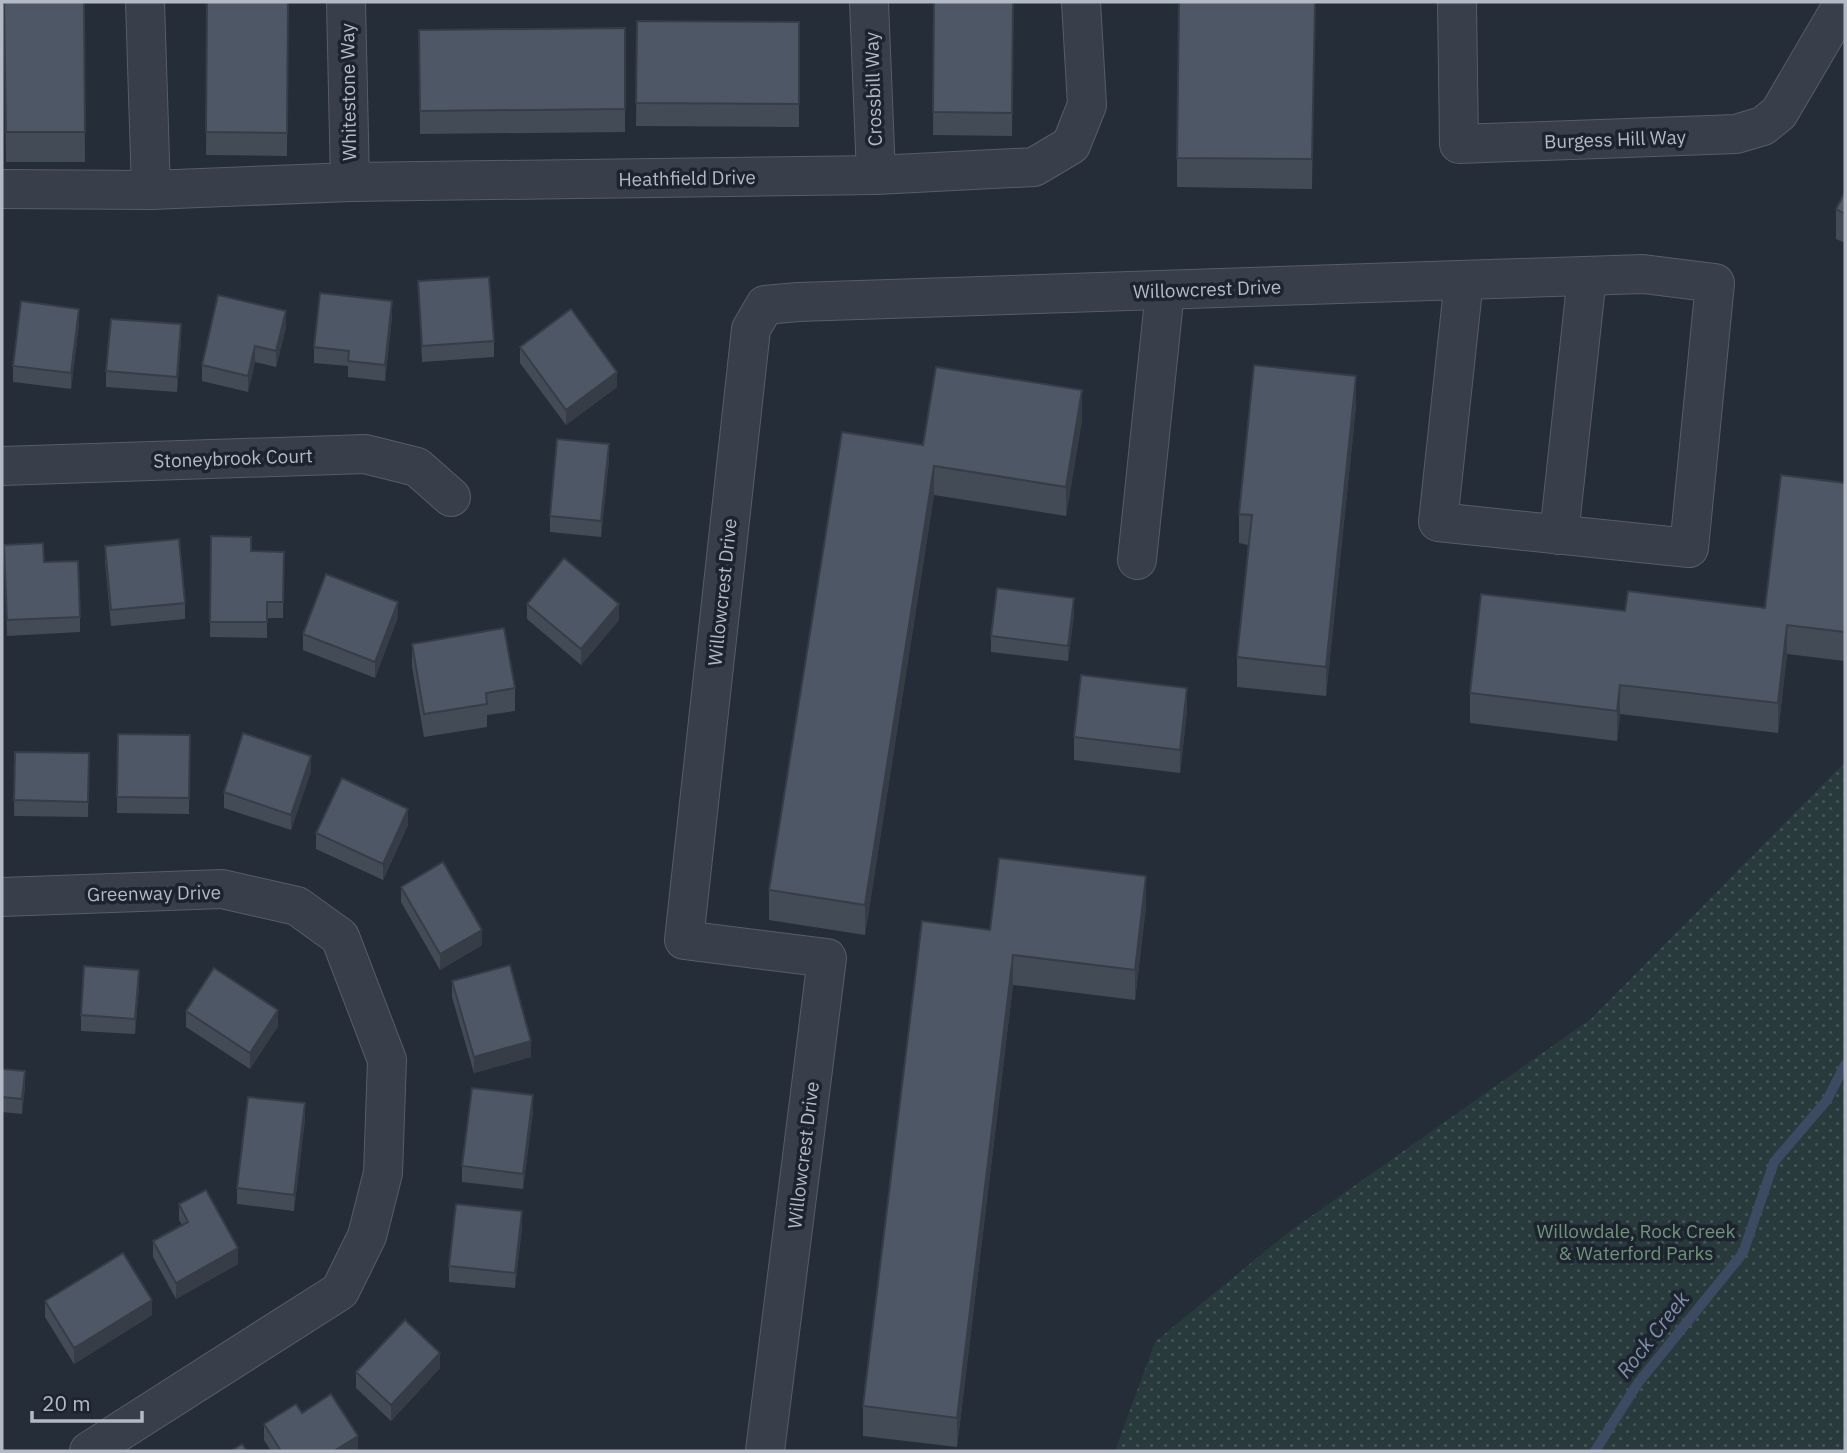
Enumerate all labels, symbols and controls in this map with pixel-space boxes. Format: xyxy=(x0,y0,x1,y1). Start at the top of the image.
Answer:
street label: Whitestone Way xyxy=(335,22,361,161)
street label: Crossbill Way xyxy=(859,31,887,147)
street label: Burgess Hill Way xyxy=(1544,125,1687,153)
street label: Heathfield Drive xyxy=(618,165,756,191)
street label: Willowcrest Drive xyxy=(1133,274,1281,304)
street label: Stoneybrook Court xyxy=(153,443,313,473)
street label: Willowcrest Drive xyxy=(702,517,742,667)
street label: Greenway Drive xyxy=(87,880,221,906)
street label: Willowcrest Drive xyxy=(782,1080,824,1230)
park label: Willowdale, Rock Creek & Waterford Parks xyxy=(1536,1219,1736,1265)
water label: Rock Creek xyxy=(1610,1284,1696,1383)
scale bar xyxy=(32,1380,142,1424)
text: 20 m xyxy=(42,1389,91,1417)

